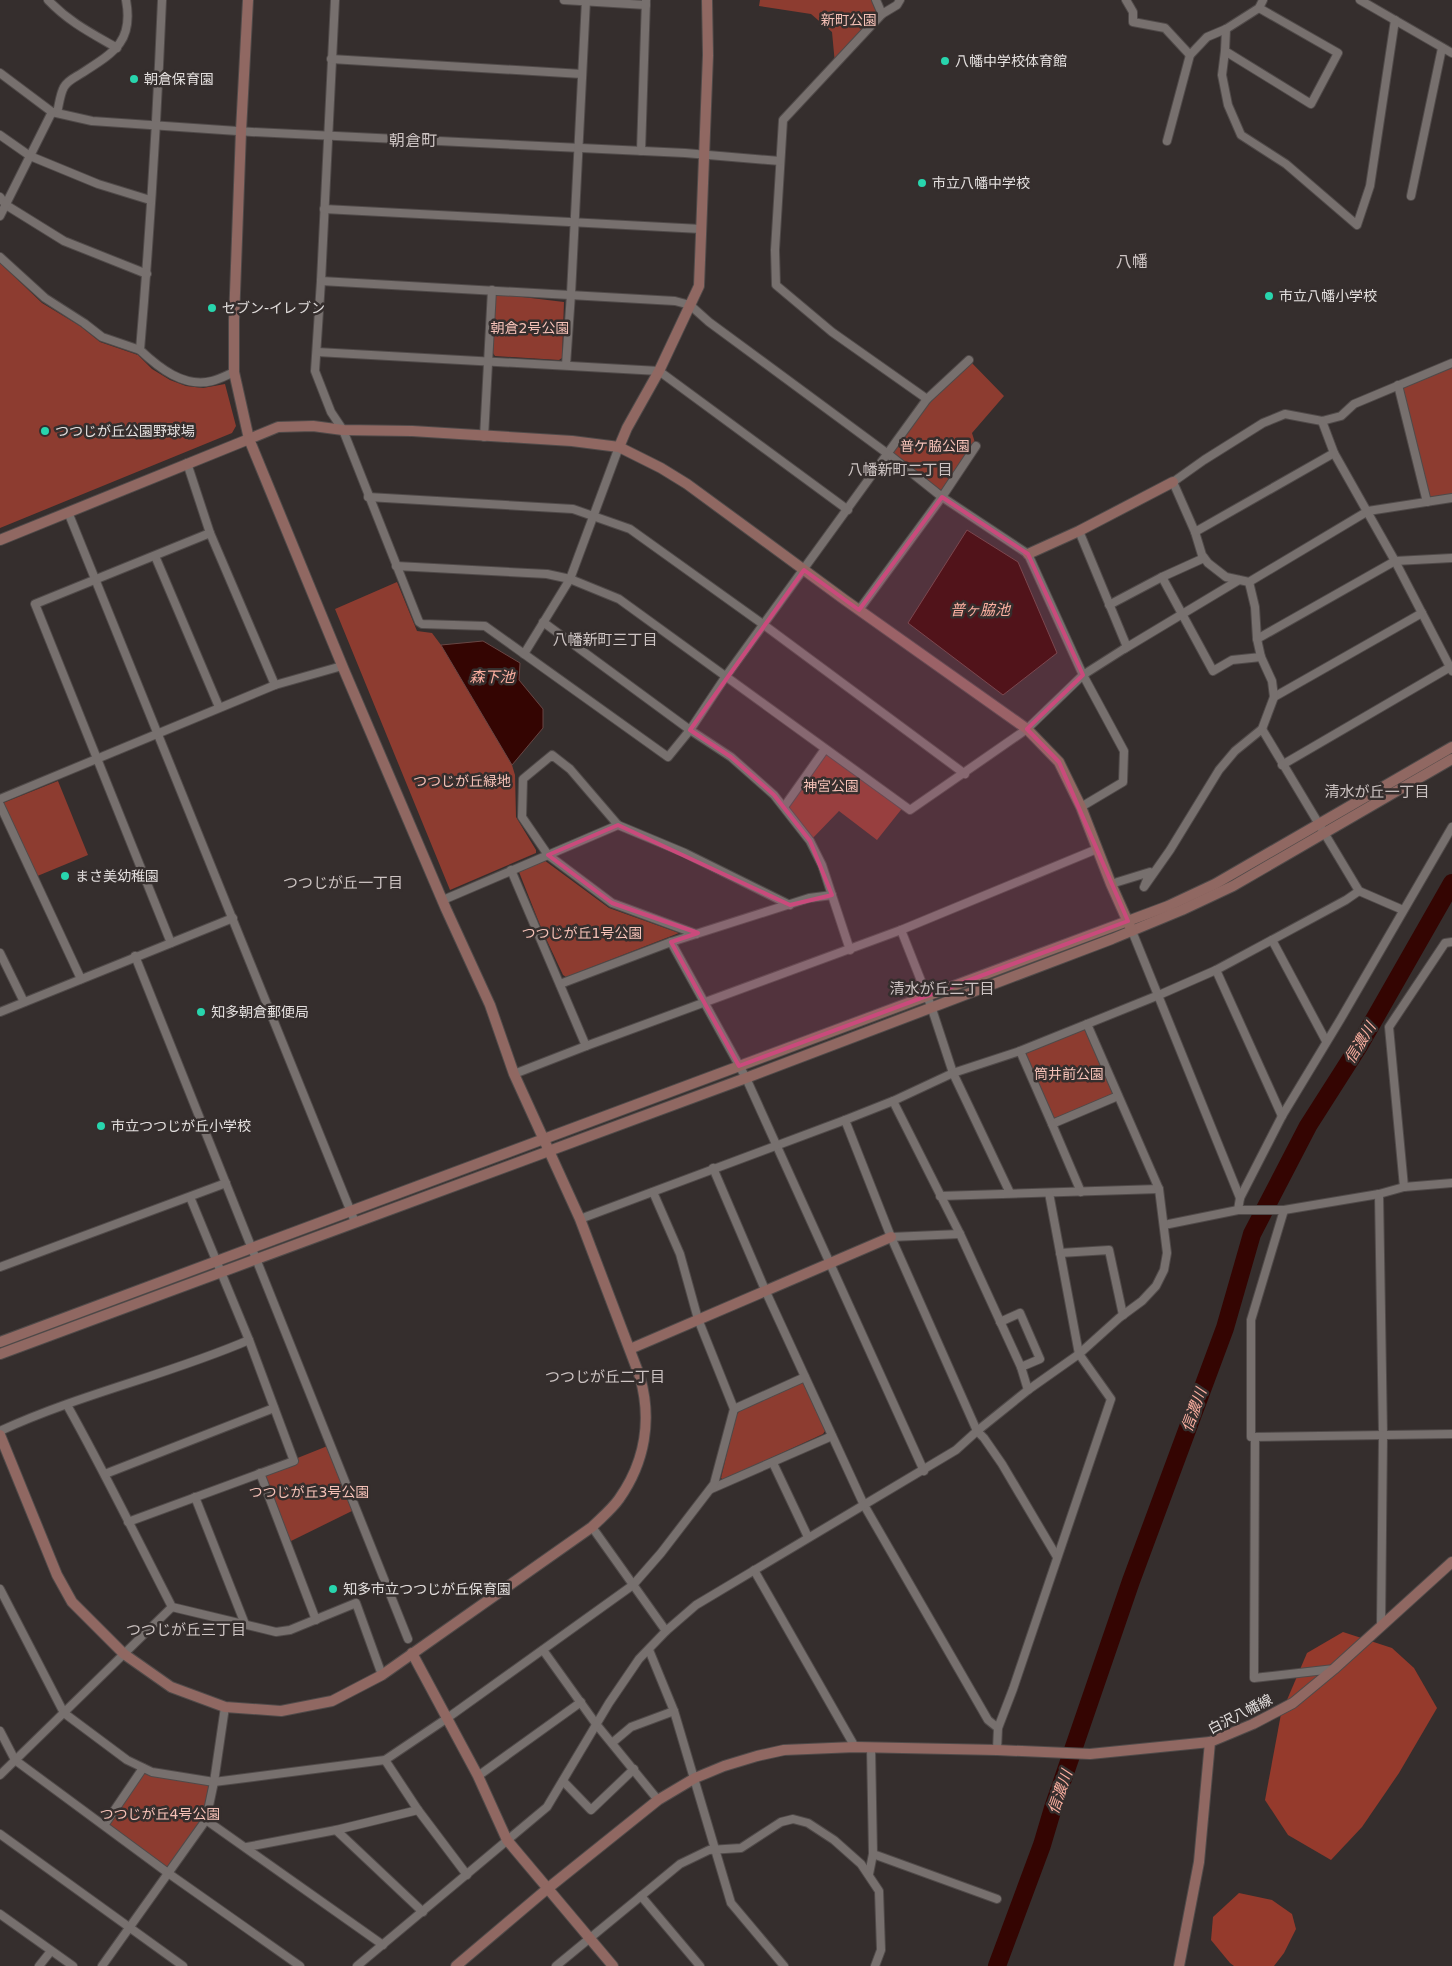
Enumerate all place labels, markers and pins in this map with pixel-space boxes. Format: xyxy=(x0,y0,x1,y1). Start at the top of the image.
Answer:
place label: 八幡中学校体育館 xyxy=(955,53,1067,69)
marker: 八幡中学校体育館 xyxy=(939,55,951,67)
place label: 朝倉保育園 xyxy=(144,71,214,87)
marker: 朝倉保育園 xyxy=(128,73,140,85)
place label: 市立八幡中学校 xyxy=(932,175,1030,191)
marker: 市立八幡中学校 xyxy=(916,177,928,189)
place label: 市立八幡小学校 xyxy=(1279,288,1377,304)
marker: 市立八幡小学校 xyxy=(1263,290,1275,302)
place label: セブン-イレブン xyxy=(222,300,325,316)
marker: セブン-イレブン xyxy=(206,302,218,314)
place label: つつじが丘公園野球場 xyxy=(55,423,195,439)
marker: つつじが丘公園野球場 xyxy=(39,425,51,437)
place label: まさ美幼稚園 xyxy=(75,868,159,884)
marker: まさ美幼稚園 xyxy=(59,870,71,882)
place label: 知多朝倉郵便局 xyxy=(211,1004,309,1020)
marker: 知多朝倉郵便局 xyxy=(195,1006,207,1018)
place label: 市立つつじが丘小学校 xyxy=(111,1118,251,1134)
marker: 市立つつじが丘小学校 xyxy=(95,1120,107,1132)
place label: 知多市立つつじが丘保育園 xyxy=(343,1581,511,1597)
marker: 知多市立つつじが丘保育園 xyxy=(327,1583,339,1595)

